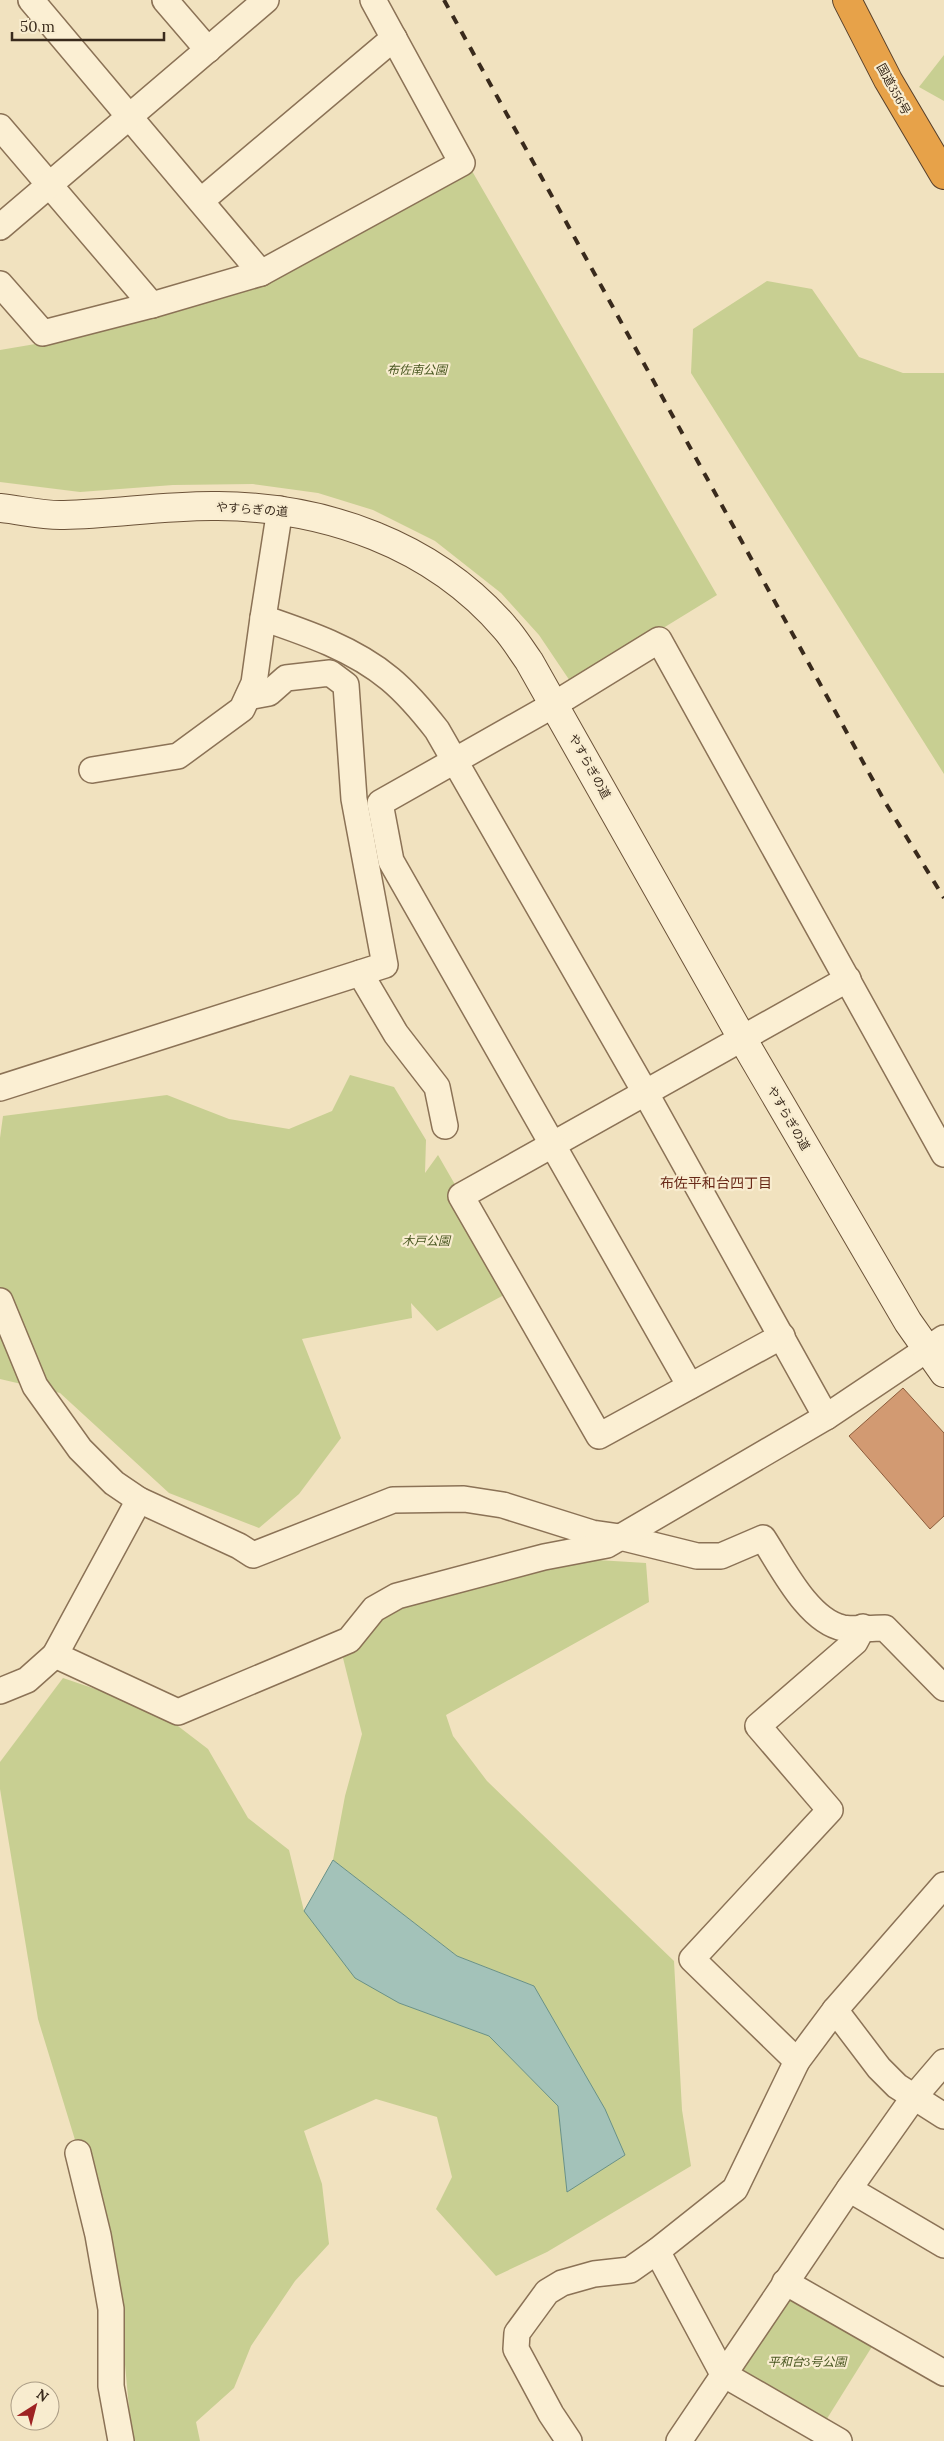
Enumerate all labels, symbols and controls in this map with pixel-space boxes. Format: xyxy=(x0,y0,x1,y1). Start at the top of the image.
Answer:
scale bar xyxy=(12,10,165,42)
text: 50 m xyxy=(20,17,55,36)
street label: 国道356号 xyxy=(874,61,914,117)
park label: 布佐南公園 xyxy=(387,362,449,377)
street label: やすらぎの道 xyxy=(216,499,288,519)
street label: やすらぎの道 xyxy=(566,731,614,801)
street label: やすらぎの道 xyxy=(765,1083,813,1153)
district label: 布佐平和台四丁目 xyxy=(660,1174,772,1192)
park label: 木戸公園 xyxy=(402,1233,452,1248)
park label: 平和台3号公園 xyxy=(768,2354,848,2369)
north arrow xyxy=(10,2381,60,2431)
text: N xyxy=(33,2385,52,2406)

